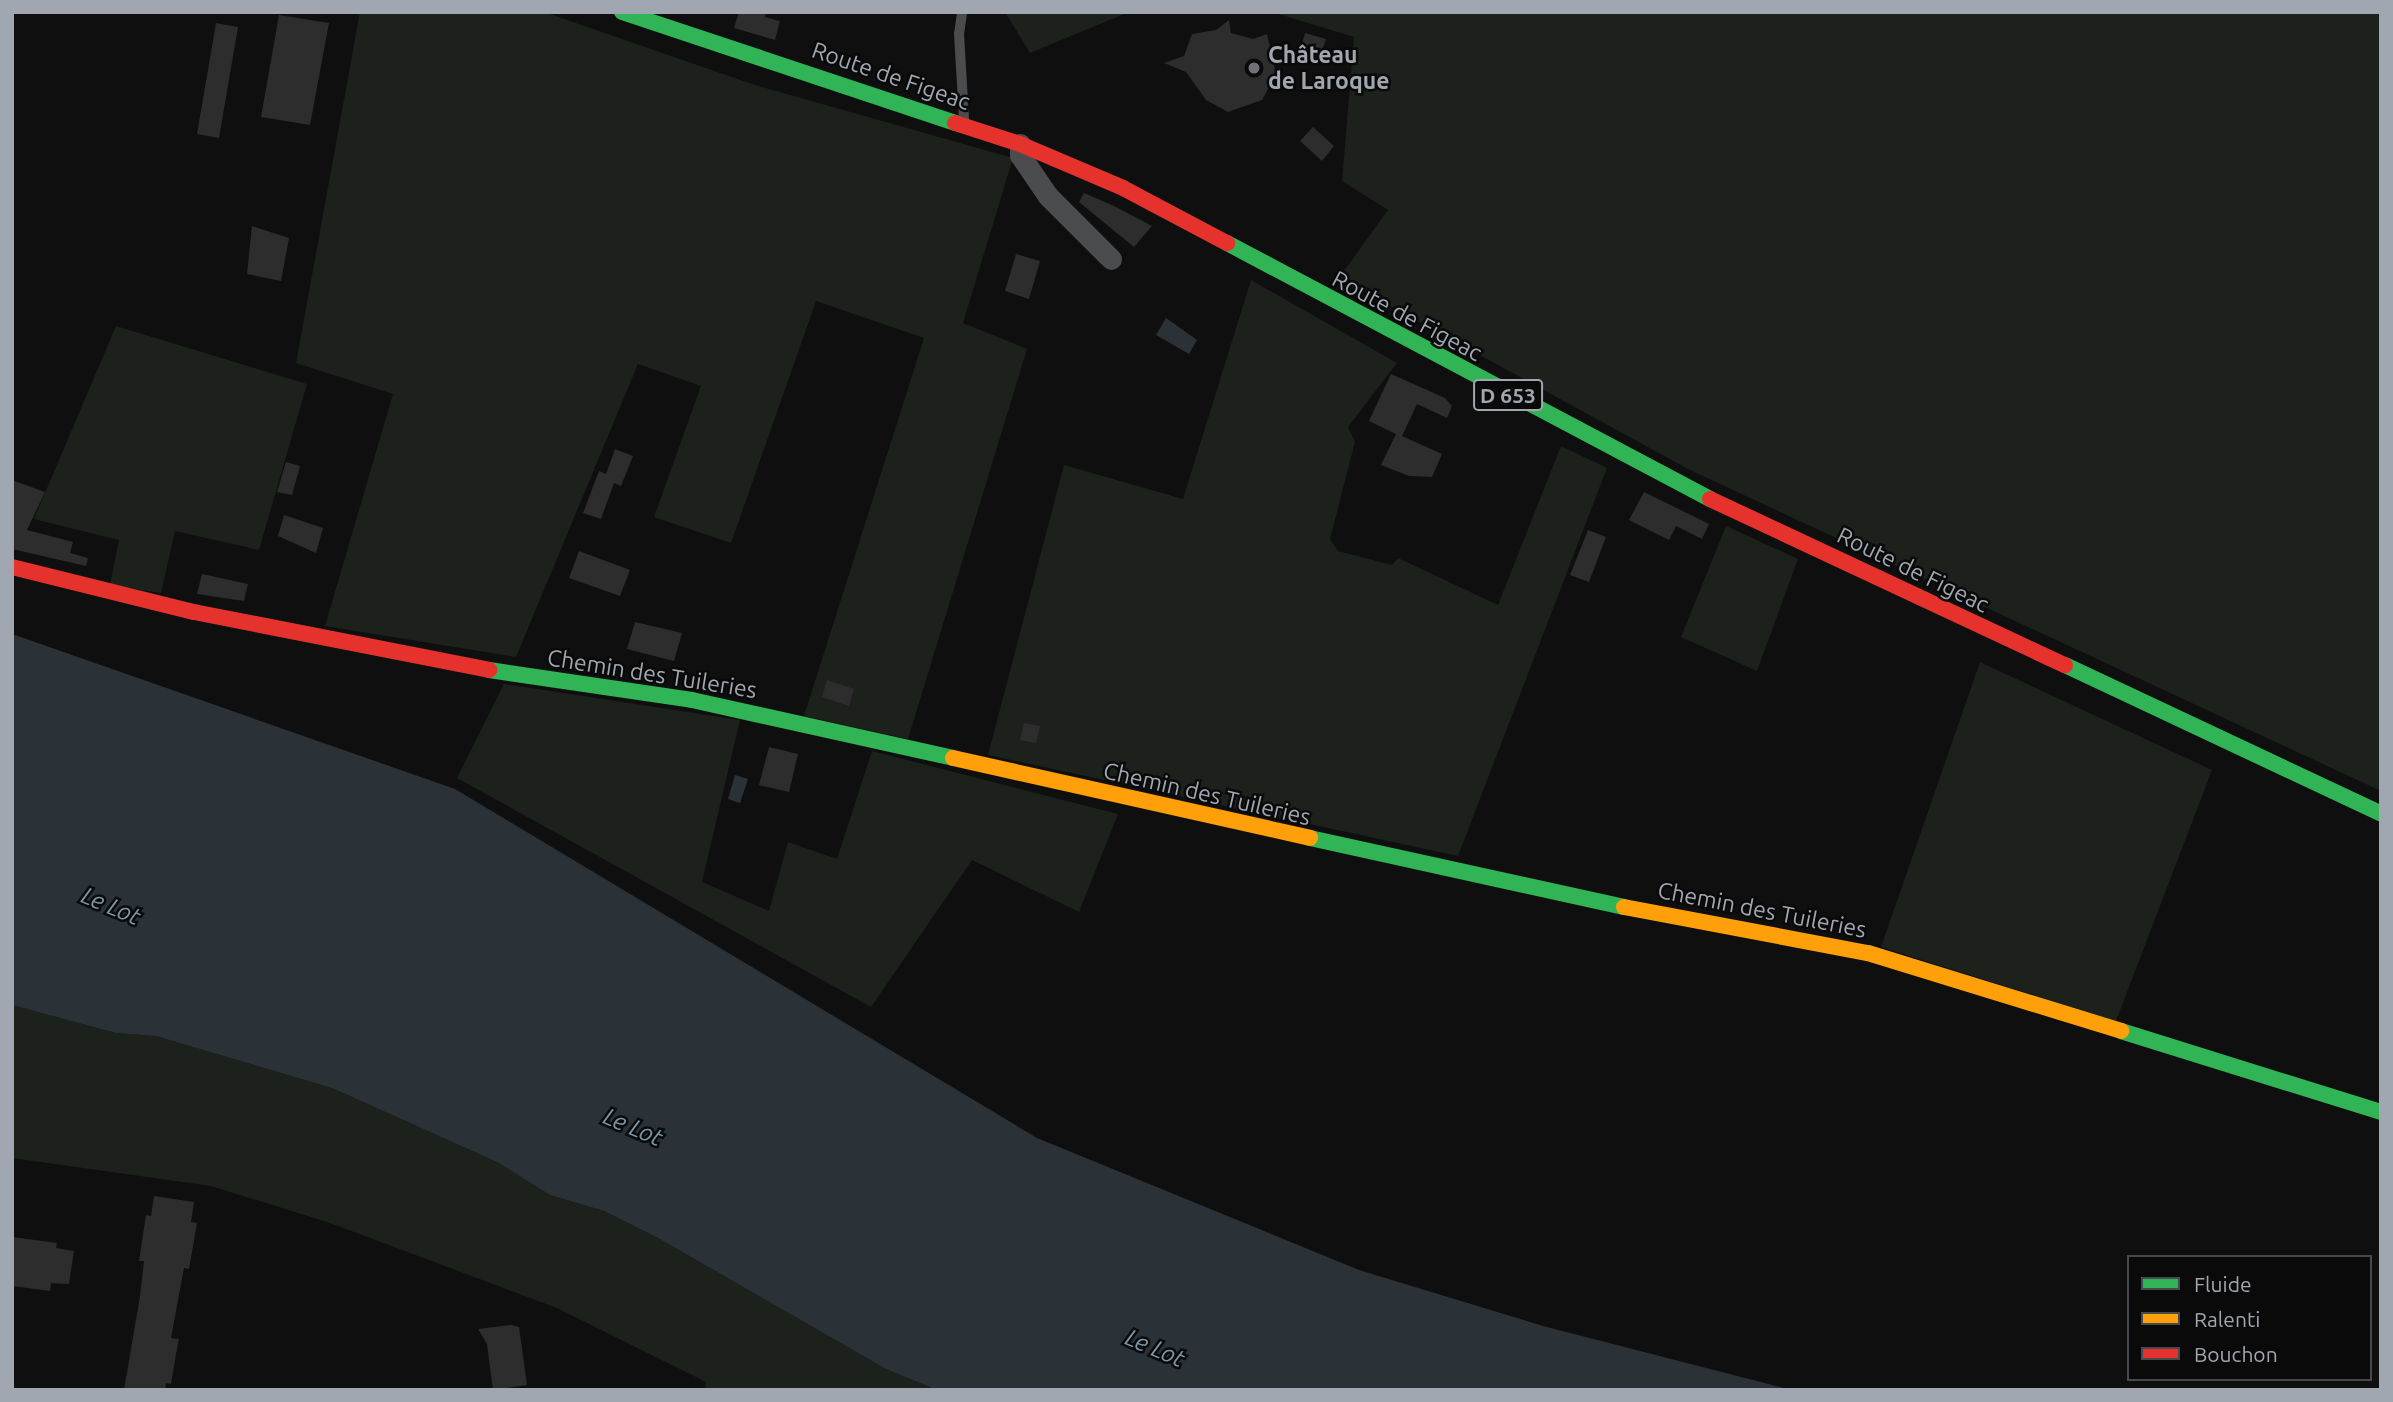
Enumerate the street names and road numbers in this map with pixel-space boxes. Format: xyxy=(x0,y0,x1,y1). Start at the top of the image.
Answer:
street label: Route de Figeac xyxy=(808,36,974,116)
street label: Route de Figeac xyxy=(1328,265,1486,367)
road number: D 653 xyxy=(1473,378,1543,412)
street label: Route de Figeac xyxy=(1833,521,1993,619)
street label: Chemin des Tuileries xyxy=(545,644,759,704)
street label: Chemin des Tuileries xyxy=(1101,757,1313,831)
street label: Chemin des Tuileries xyxy=(1655,876,1869,944)

